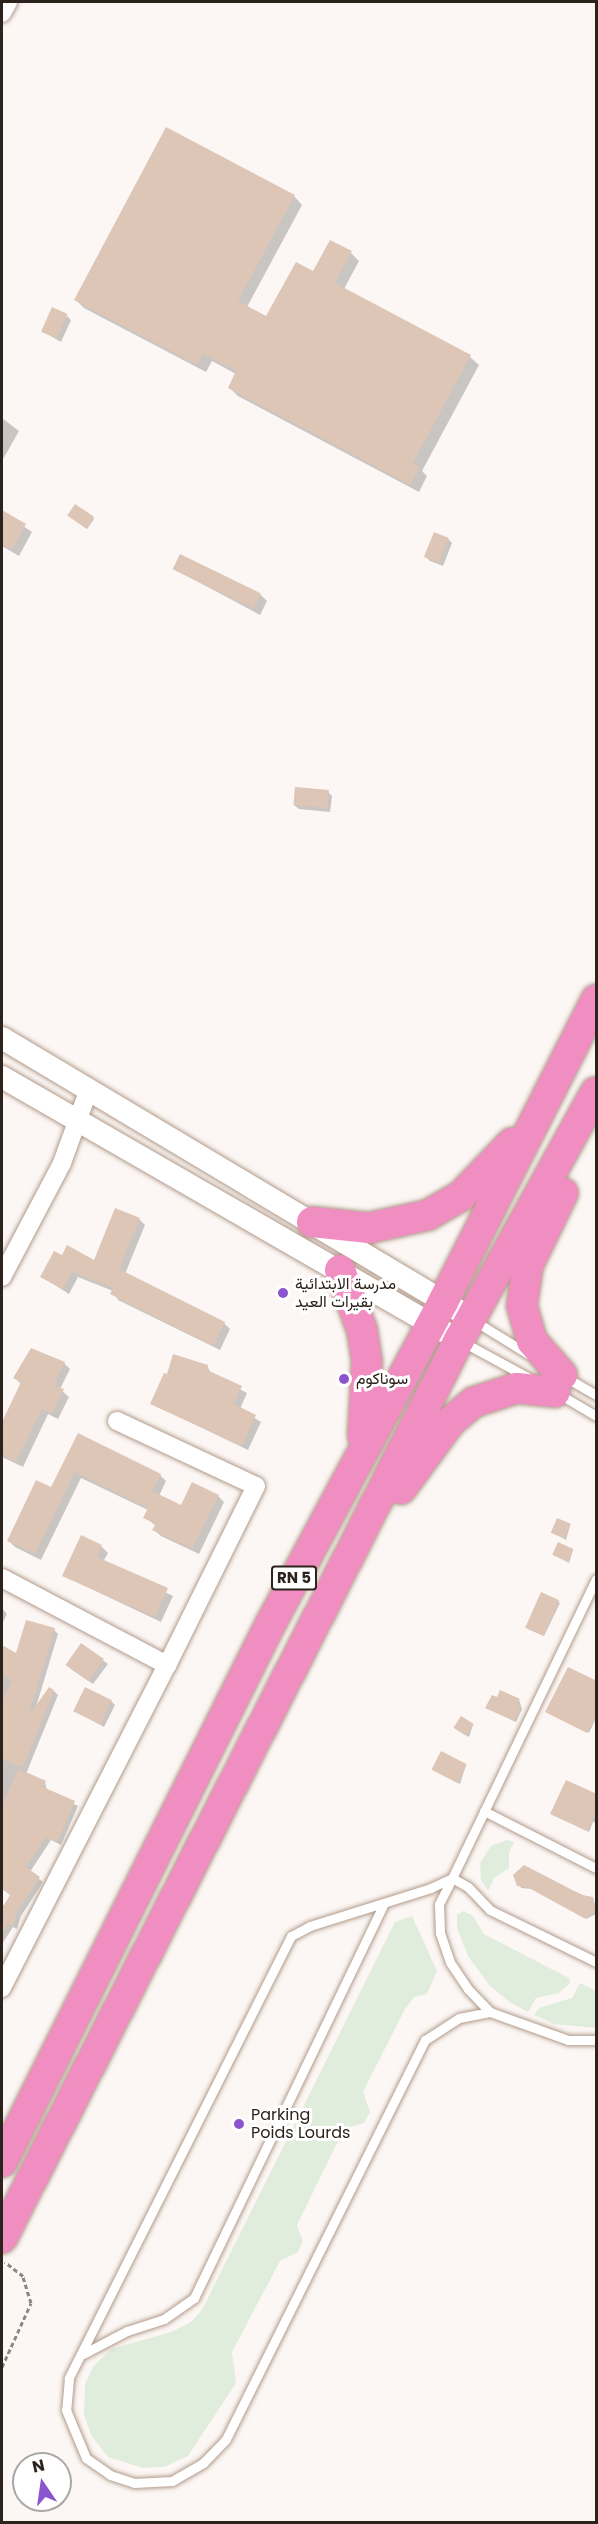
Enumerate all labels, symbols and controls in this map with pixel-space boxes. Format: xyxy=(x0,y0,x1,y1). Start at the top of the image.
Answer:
place label: مدرسة الابتدائية بقيرات العيد xyxy=(295,1274,396,1312)
marker: مدرسة الابتدائية بقيرات العيد xyxy=(276,1286,290,1300)
place label: سوناكوم xyxy=(356,1369,408,1389)
marker: سوناكوم xyxy=(337,1372,351,1386)
road number: RN 5 xyxy=(270,1566,318,1590)
place label: Parking Poids Lourds xyxy=(251,2105,350,2143)
marker: Parking Poids Lourds xyxy=(232,2117,246,2131)
north arrow xyxy=(12,2452,72,2512)
text: N xyxy=(30,2453,47,2478)

